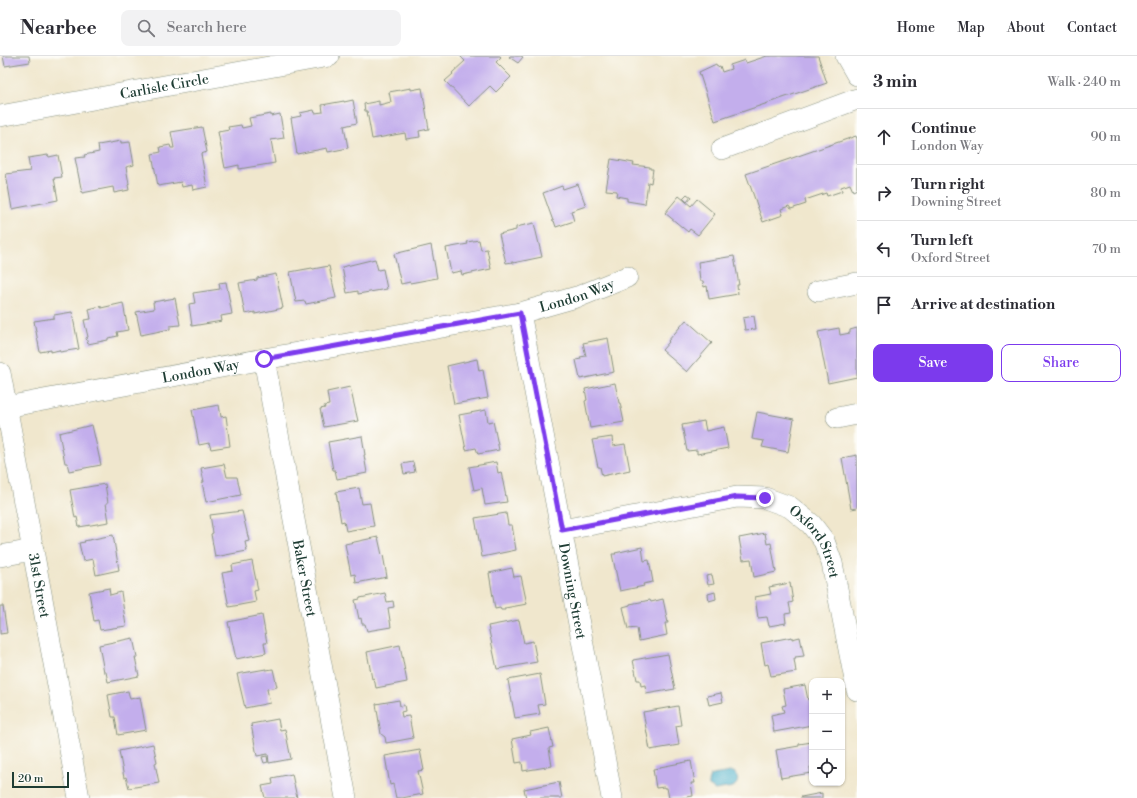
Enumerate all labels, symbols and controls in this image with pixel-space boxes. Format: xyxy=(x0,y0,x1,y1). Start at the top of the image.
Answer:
search box xyxy=(121,10,401,46)
text: Nearbee xyxy=(20,16,97,40)
icon: search xyxy=(135,17,157,39)
text: Search here xyxy=(167,18,247,37)
text: Home xyxy=(897,19,935,37)
text: Map xyxy=(957,19,985,37)
text: About xyxy=(1007,19,1045,37)
text: Contact xyxy=(1067,19,1117,37)
street label: Carlisle Circle xyxy=(119,70,210,104)
text: 3 min xyxy=(873,71,917,93)
text: Walk · 240 m xyxy=(1047,74,1121,90)
text: Continue xyxy=(911,119,976,138)
icon: ahead xyxy=(873,126,895,148)
text: 90 m xyxy=(1090,129,1121,145)
text: London Way xyxy=(911,138,984,154)
text: Turn right xyxy=(911,175,985,194)
icon: right xyxy=(873,182,895,204)
text: 80 m xyxy=(1090,185,1121,201)
text: Downing Street xyxy=(911,194,1002,210)
text: Turn left xyxy=(911,231,973,250)
icon: left xyxy=(873,238,895,260)
text: 70 m xyxy=(1092,241,1121,257)
text: Oxford Street xyxy=(911,250,990,266)
street label: London Way xyxy=(537,275,617,317)
icon: arrive xyxy=(873,294,895,316)
text: Arrive at destination xyxy=(911,295,1055,314)
button: Save xyxy=(873,344,993,382)
button: Share xyxy=(1001,344,1121,382)
route start xyxy=(255,350,273,368)
street label: London Way xyxy=(161,356,241,388)
route end xyxy=(756,489,774,507)
street label: Oxford Street xyxy=(785,502,843,580)
street label: Baker Street xyxy=(288,537,320,619)
street label: Downing Street xyxy=(554,542,590,641)
street label: 31st Street xyxy=(24,552,53,619)
map controls xyxy=(809,678,845,786)
button: + xyxy=(809,678,845,714)
button: − xyxy=(809,714,845,750)
button: locate xyxy=(809,750,845,786)
scale bar xyxy=(12,770,69,789)
text: 20 m xyxy=(18,772,43,786)

